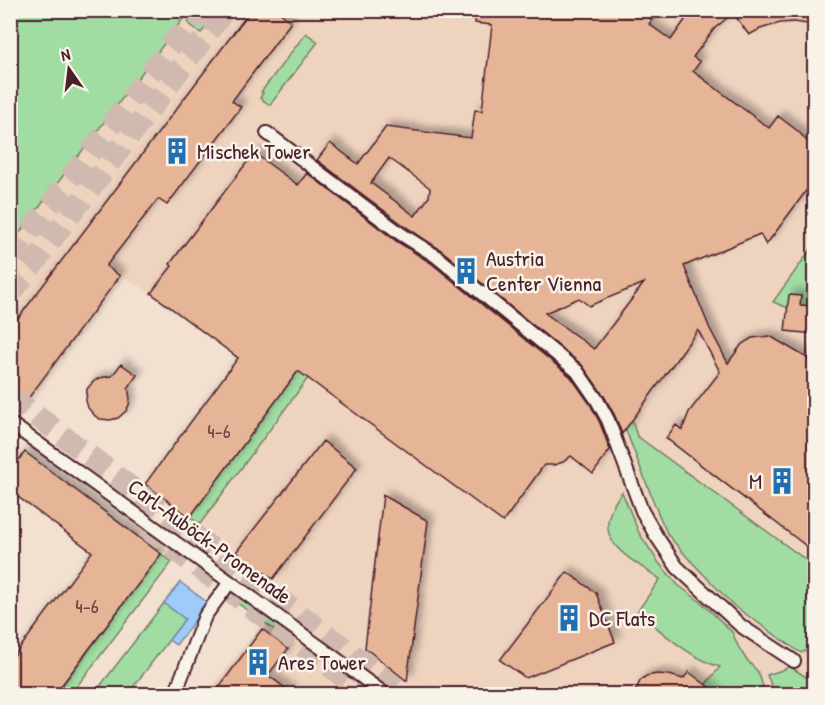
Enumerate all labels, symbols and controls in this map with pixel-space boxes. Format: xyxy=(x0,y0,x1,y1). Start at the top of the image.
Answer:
north arrow xyxy=(39,39,99,99)
text: N xyxy=(59,43,73,66)
building icon: Mischek Tower xyxy=(162,136,192,166)
place label: Mischek Tower xyxy=(197,136,311,166)
place label: Austria Center Vienna xyxy=(486,243,602,298)
building icon: Austria Center Vienna xyxy=(451,256,481,286)
house number: 4-6 xyxy=(207,417,231,444)
place label: M xyxy=(749,466,762,496)
building icon: M xyxy=(767,466,797,496)
street label: Carl-Auböck-Promenade xyxy=(122,471,298,611)
house number: 4-6 xyxy=(75,592,99,619)
building icon: DC Flats xyxy=(554,603,584,633)
place label: DC Flats xyxy=(589,603,655,633)
building icon: Ares Tower xyxy=(243,647,273,677)
place label: Ares Tower xyxy=(278,647,367,677)

